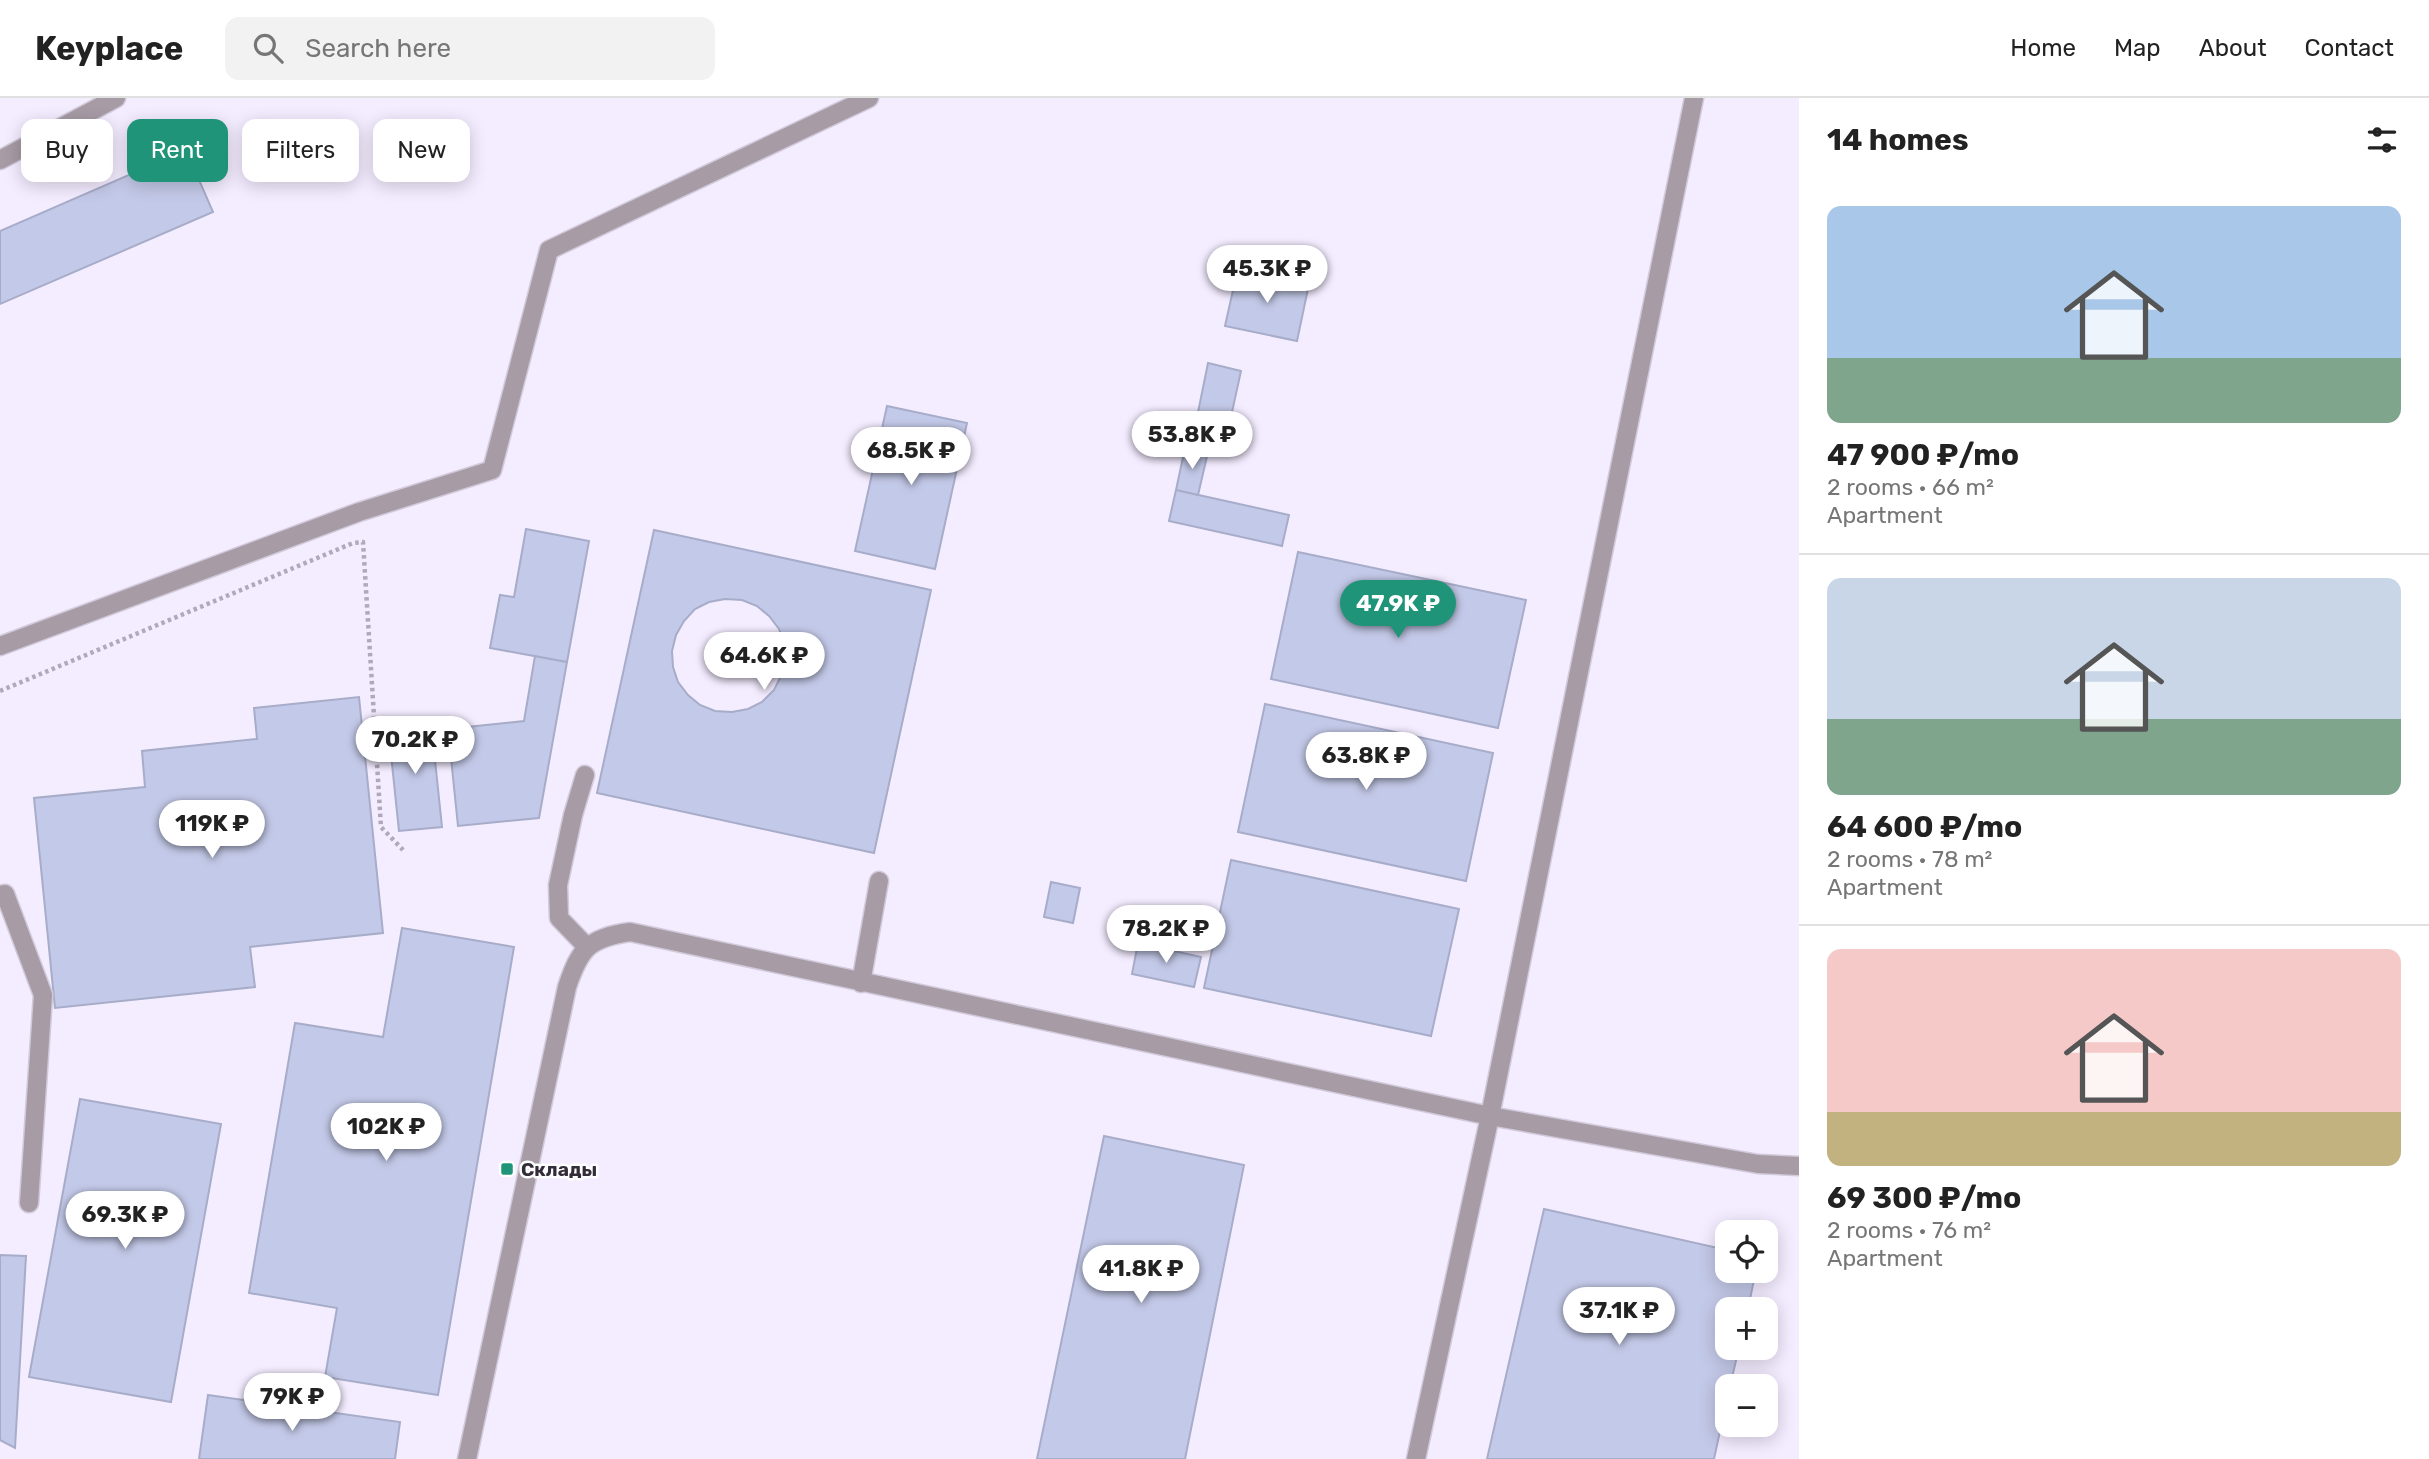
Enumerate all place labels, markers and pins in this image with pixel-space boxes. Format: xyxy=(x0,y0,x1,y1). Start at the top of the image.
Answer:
pin: 45.3K ₽ xyxy=(1202,246,1332,305)
pin: 53.8K ₽ xyxy=(1127,412,1257,471)
pin: 68.5K ₽ xyxy=(846,428,976,487)
pin: 47.9K ₽ xyxy=(1333,580,1463,640)
pin: 64.6K ₽ xyxy=(699,632,829,692)
pin: 70.2K ₽ xyxy=(350,716,480,776)
pin: 63.8K ₽ xyxy=(1301,732,1431,792)
pin: 119K ₽ xyxy=(155,800,269,860)
pin: 78.2K ₽ xyxy=(1101,906,1231,965)
pin: 102K ₽ xyxy=(329,1104,443,1163)
place label: Склады xyxy=(521,1158,597,1181)
marker: Склады xyxy=(499,1161,515,1177)
pin: 69.3K ₽ xyxy=(60,1192,190,1251)
pin: 41.8K ₽ xyxy=(1076,1246,1206,1305)
pin: 37.1K ₽ xyxy=(1554,1288,1684,1347)
pin: 79K ₽ xyxy=(243,1374,341,1433)

